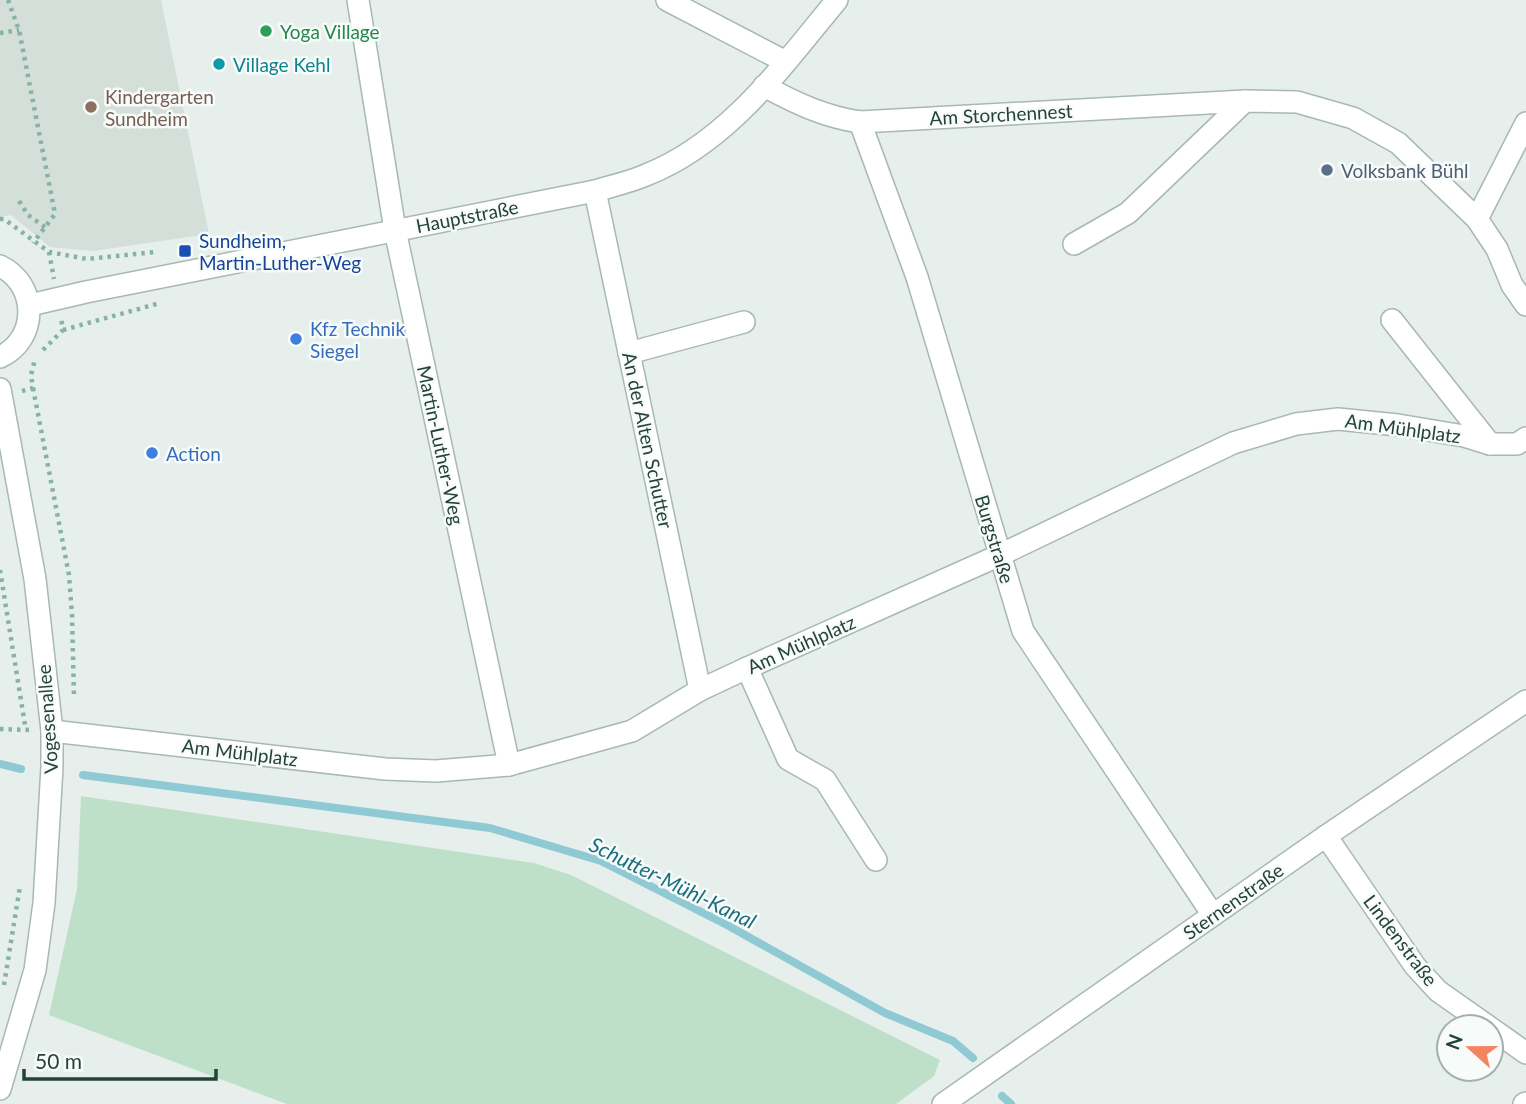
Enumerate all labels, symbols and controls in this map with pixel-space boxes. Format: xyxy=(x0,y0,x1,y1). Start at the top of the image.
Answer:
place label: Yoga Village xyxy=(280,20,380,43)
marker: Yoga Village xyxy=(258,23,274,39)
place label: Village Kehl xyxy=(233,53,330,76)
marker: Village Kehl xyxy=(211,56,227,72)
place label: Kindergarten Sundheim xyxy=(105,85,214,130)
marker: Kindergarten Sundheim xyxy=(83,99,99,115)
street label: Am Storchennest xyxy=(929,99,1073,129)
place label: Volksbank Bühl xyxy=(1341,159,1469,182)
marker: Volksbank Bühl xyxy=(1319,162,1335,178)
street label: Hauptstraße xyxy=(414,195,520,237)
place label: Sundheim, Martin-Luther-Weg xyxy=(199,229,361,274)
marker: Sundheim, Martin-Luther-Weg xyxy=(177,243,193,259)
place label: Kfz Technik Siegel xyxy=(310,317,405,362)
marker: Kfz Technik Siegel xyxy=(288,331,304,347)
street label: An der Alten Schutter xyxy=(618,350,678,530)
street label: Martin-Luther-Weg xyxy=(413,363,469,527)
street label: Am Mühlplatz xyxy=(1344,409,1462,447)
place label: Action xyxy=(166,442,221,465)
marker: Action xyxy=(144,445,160,461)
street label: Burgstraße xyxy=(971,492,1019,586)
street label: Am Mühlplatz xyxy=(743,610,859,678)
street label: Vogesenallee xyxy=(32,664,62,774)
street label: Am Mühlplatz xyxy=(181,733,299,771)
water label: Schutter-Mühl-Kanal xyxy=(586,831,761,933)
street label: Sternenstraße xyxy=(1178,858,1288,944)
street label: Lindenstraße xyxy=(1359,890,1443,990)
north arrow xyxy=(1435,1013,1505,1083)
text: N xyxy=(1440,1031,1467,1053)
scale bar xyxy=(24,1038,217,1082)
text: 50 m xyxy=(35,1048,82,1073)

